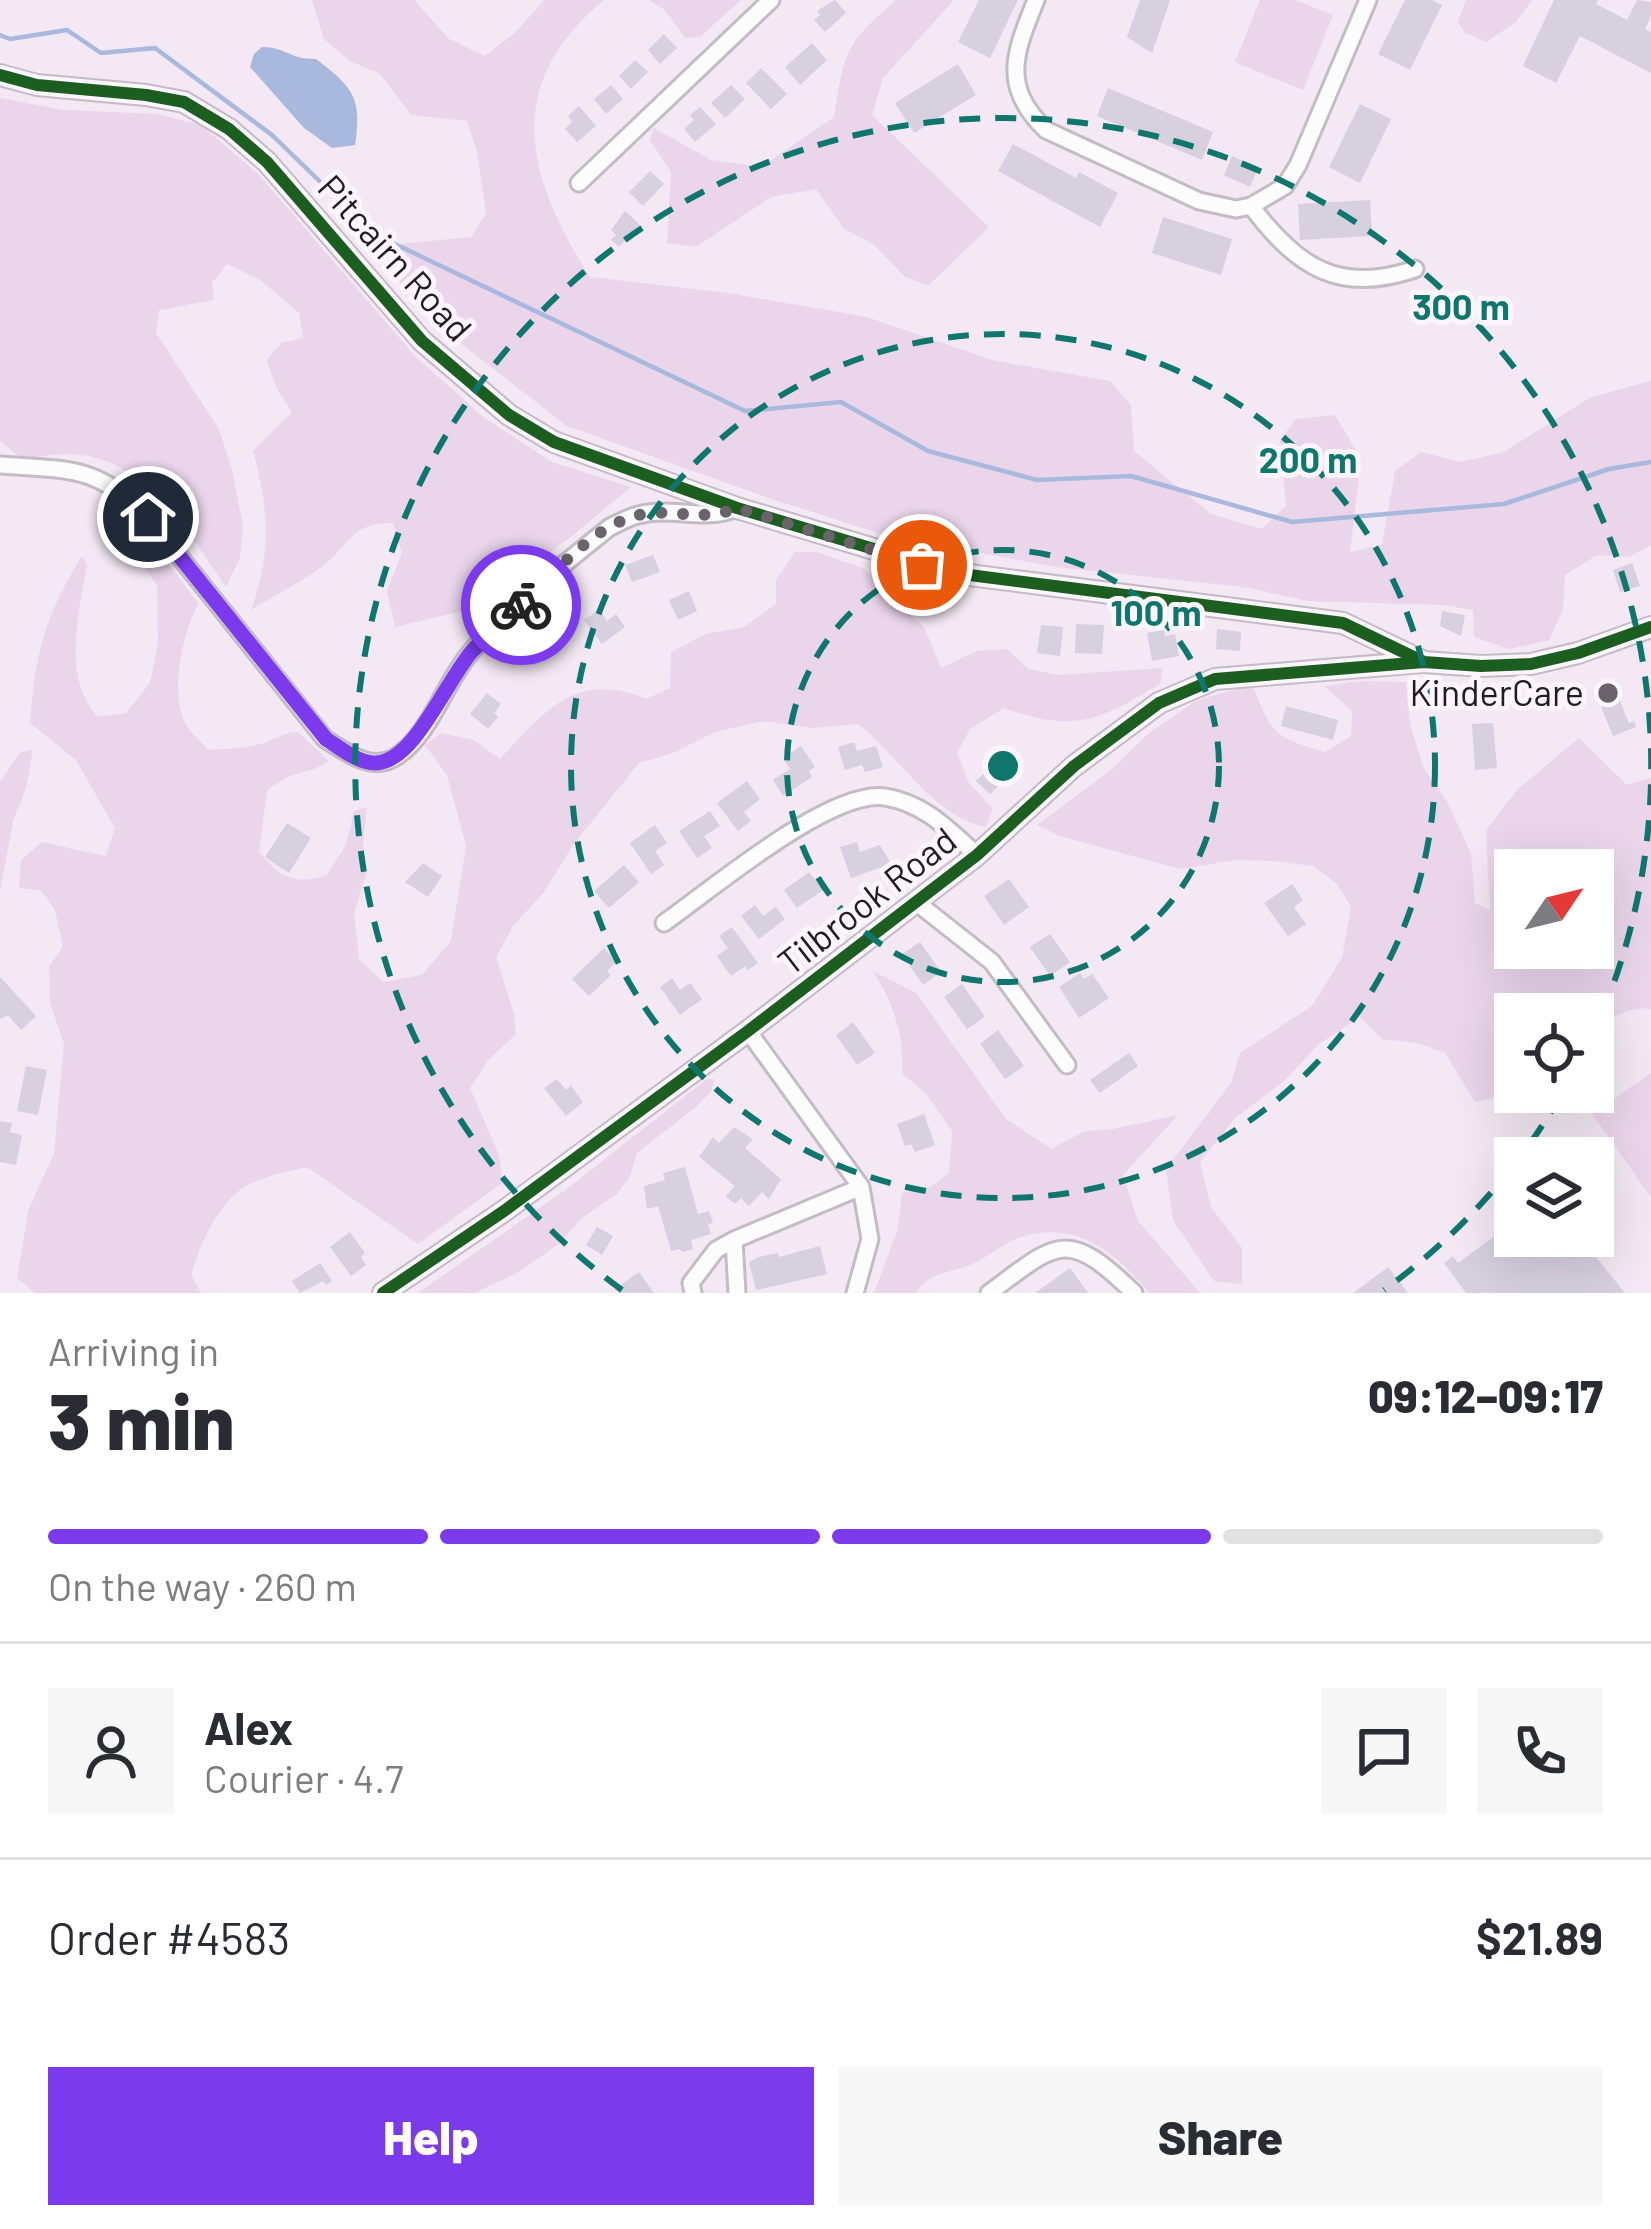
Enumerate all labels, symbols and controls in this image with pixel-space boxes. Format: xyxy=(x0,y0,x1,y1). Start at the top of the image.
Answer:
street label: Pitcairn Road xyxy=(310,165,482,349)
text: 300 m xyxy=(1412,284,1510,327)
text: 200 m xyxy=(1259,437,1357,480)
pin xyxy=(97,466,199,568)
icon: home xyxy=(115,484,181,550)
pin xyxy=(871,514,973,616)
icon: bag xyxy=(889,532,955,598)
courier xyxy=(461,545,581,665)
icon: bike xyxy=(488,572,554,638)
text: 100 m xyxy=(1110,590,1202,633)
place label: KinderCare xyxy=(1410,670,1584,713)
marker: KinderCare xyxy=(1595,680,1621,706)
centre of rings xyxy=(982,745,1024,787)
street label: Tilbrook Road xyxy=(768,817,964,983)
north arrow xyxy=(1494,849,1614,969)
map controls xyxy=(1494,849,1614,1257)
button: locate xyxy=(1494,993,1614,1113)
button: layers xyxy=(1494,1137,1614,1257)
text: Arriving in xyxy=(48,1327,219,1374)
text: 09:12–09:17 xyxy=(1368,1368,1603,1422)
text: 3 min xyxy=(48,1372,235,1466)
text: On the way · 260 m xyxy=(48,1562,357,1609)
button: person xyxy=(48,1688,174,1814)
button: chat xyxy=(1321,1688,1447,1814)
button: phone xyxy=(1477,1688,1603,1814)
text: Alex xyxy=(204,1700,293,1754)
text: Courier · 4.7 xyxy=(204,1754,404,1801)
text: Order #4583 xyxy=(48,1910,290,1964)
text: $21.89 xyxy=(1476,1910,1603,1964)
button: Help xyxy=(48,2067,814,2205)
button: Share xyxy=(838,2067,1603,2205)

